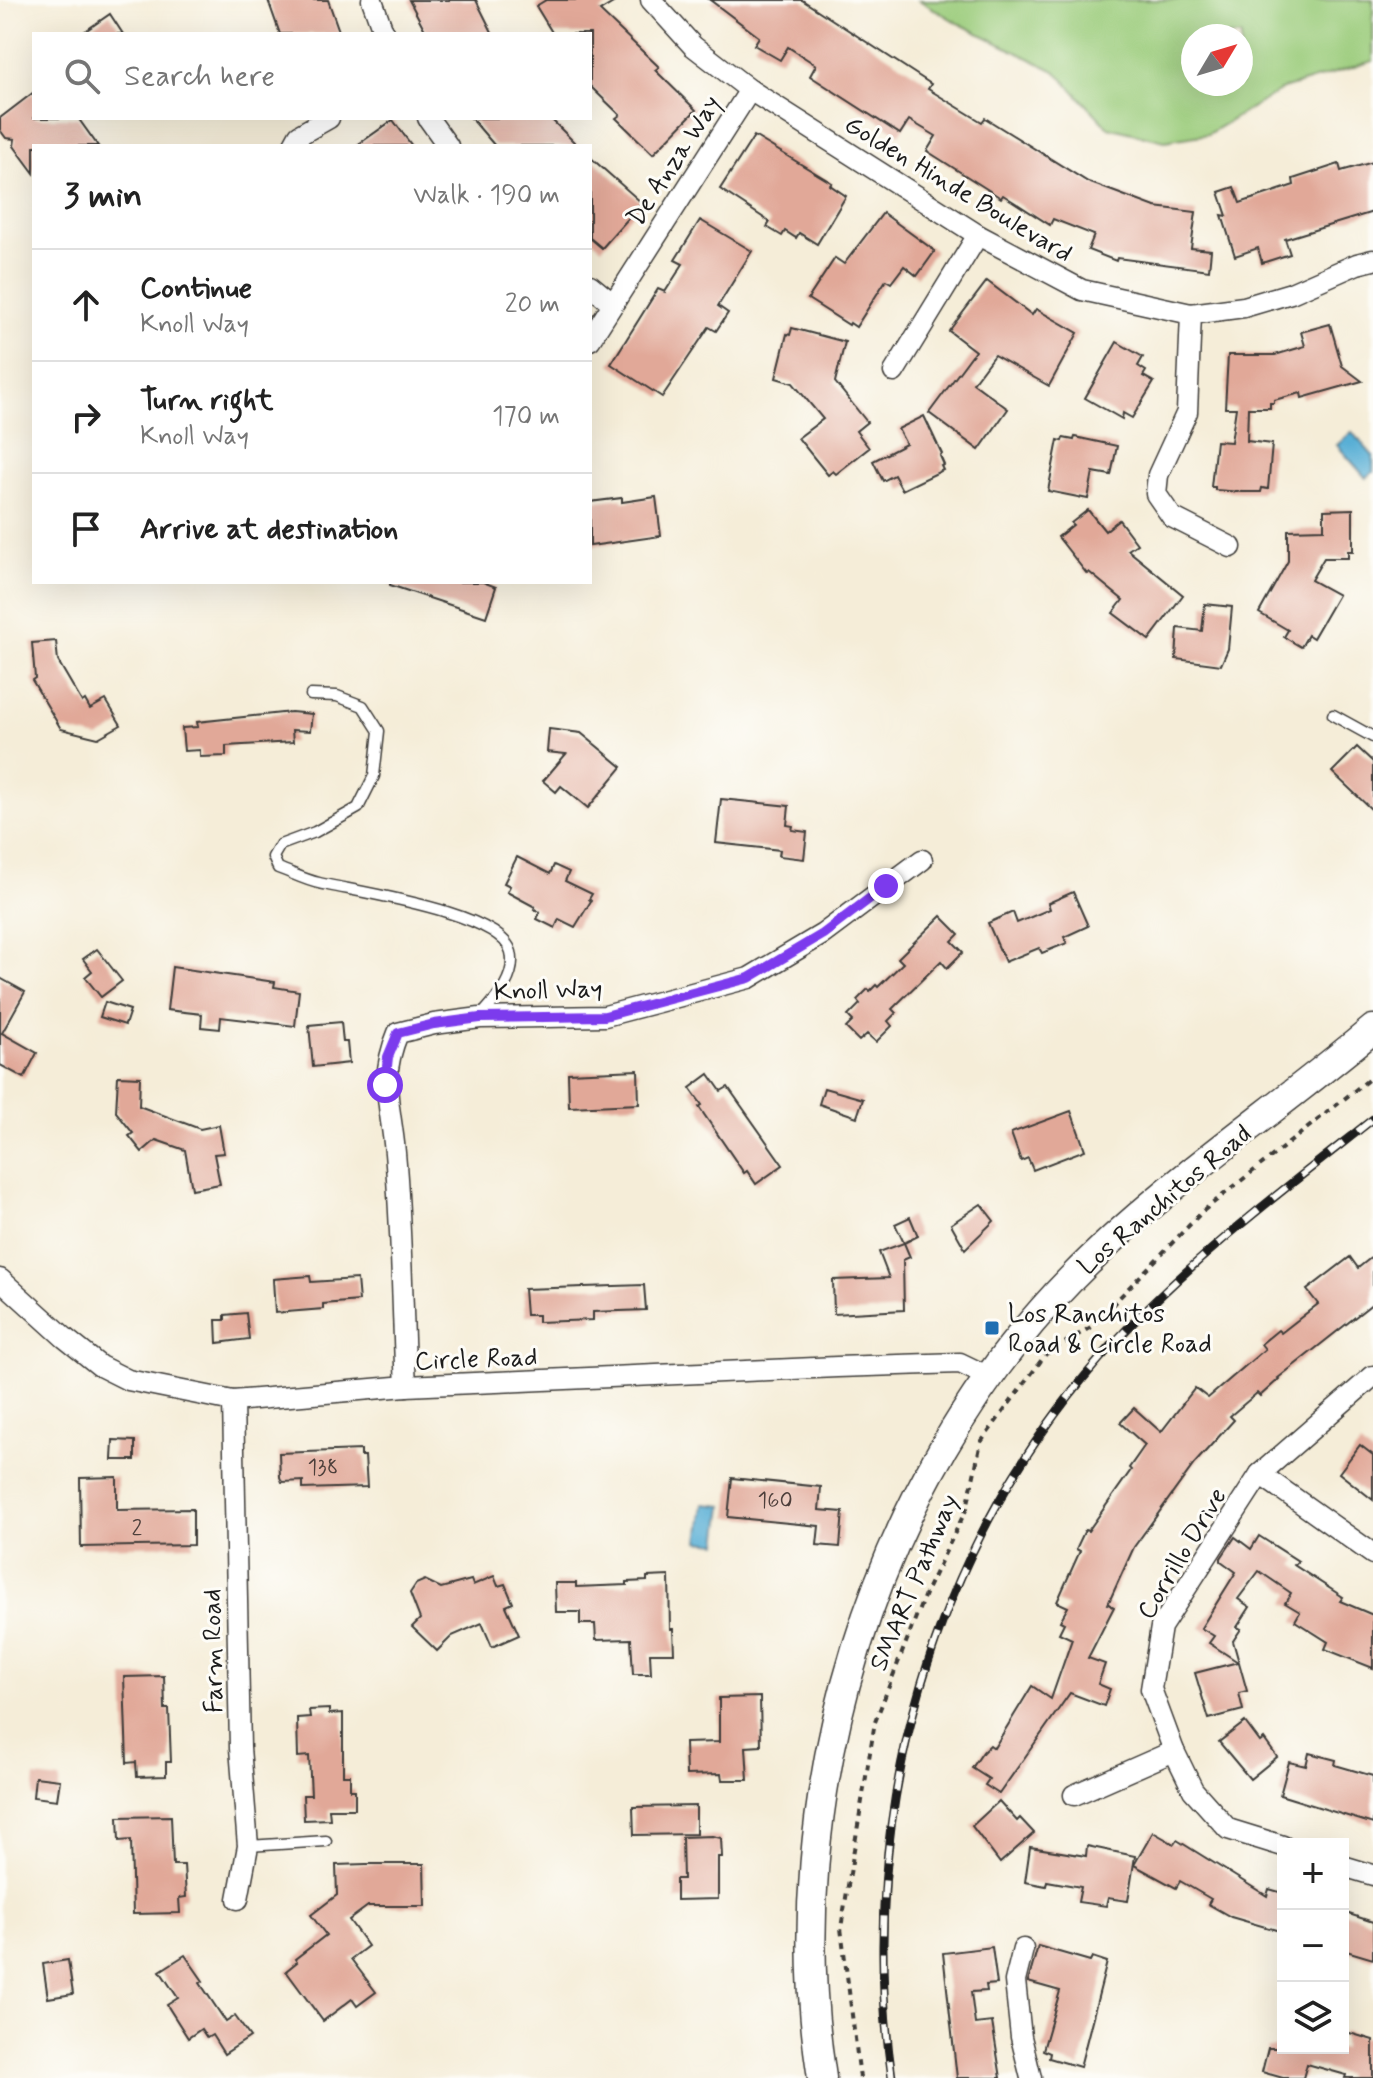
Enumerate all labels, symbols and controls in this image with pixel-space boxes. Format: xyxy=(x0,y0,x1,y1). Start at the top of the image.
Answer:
north arrow xyxy=(1181,24,1253,96)
search box xyxy=(32,32,592,120)
icon: search xyxy=(60,54,104,98)
text: Search here xyxy=(124,57,275,96)
street label: De Anza Way xyxy=(620,89,730,233)
street label: Golden Hinde Boulevard xyxy=(838,108,1078,271)
text: 3 min xyxy=(64,174,142,219)
text: Walk · 190 m xyxy=(413,179,560,213)
text: Continue xyxy=(140,269,252,308)
icon: ahead xyxy=(64,283,108,327)
text: 20 m xyxy=(505,288,560,322)
text: Knoll Way xyxy=(140,308,249,342)
text: Turn right xyxy=(140,381,273,420)
icon: right xyxy=(64,395,108,439)
text: 170 m xyxy=(492,400,560,434)
text: Knoll Way xyxy=(140,420,249,454)
icon: arrive xyxy=(64,507,108,551)
text: Arrive at destination xyxy=(140,510,398,549)
route end xyxy=(868,868,904,904)
street label: Knoll Way xyxy=(493,972,603,1010)
route start xyxy=(367,1067,403,1103)
street label: Los Ranchitos Road xyxy=(1071,1118,1259,1283)
place label: Los Ranchitos Road & Circle Road xyxy=(1008,1298,1212,1362)
marker: Los Ranchitos Road & Circle Road xyxy=(983,1319,1001,1337)
street label: Circle Road xyxy=(414,1341,538,1379)
house number: 138 xyxy=(307,1454,339,1482)
street label: Corrillo Drive xyxy=(1130,1482,1235,1626)
house number: 160 xyxy=(757,1487,793,1515)
street label: SMART Pathway xyxy=(862,1489,967,1676)
house number: 2 xyxy=(132,1515,143,1543)
street label: Farm Road xyxy=(196,1589,232,1713)
map controls xyxy=(1277,1838,1349,2054)
button: + xyxy=(1277,1838,1349,1910)
button: − xyxy=(1277,1910,1349,1982)
button: layers xyxy=(1277,1982,1349,2054)

